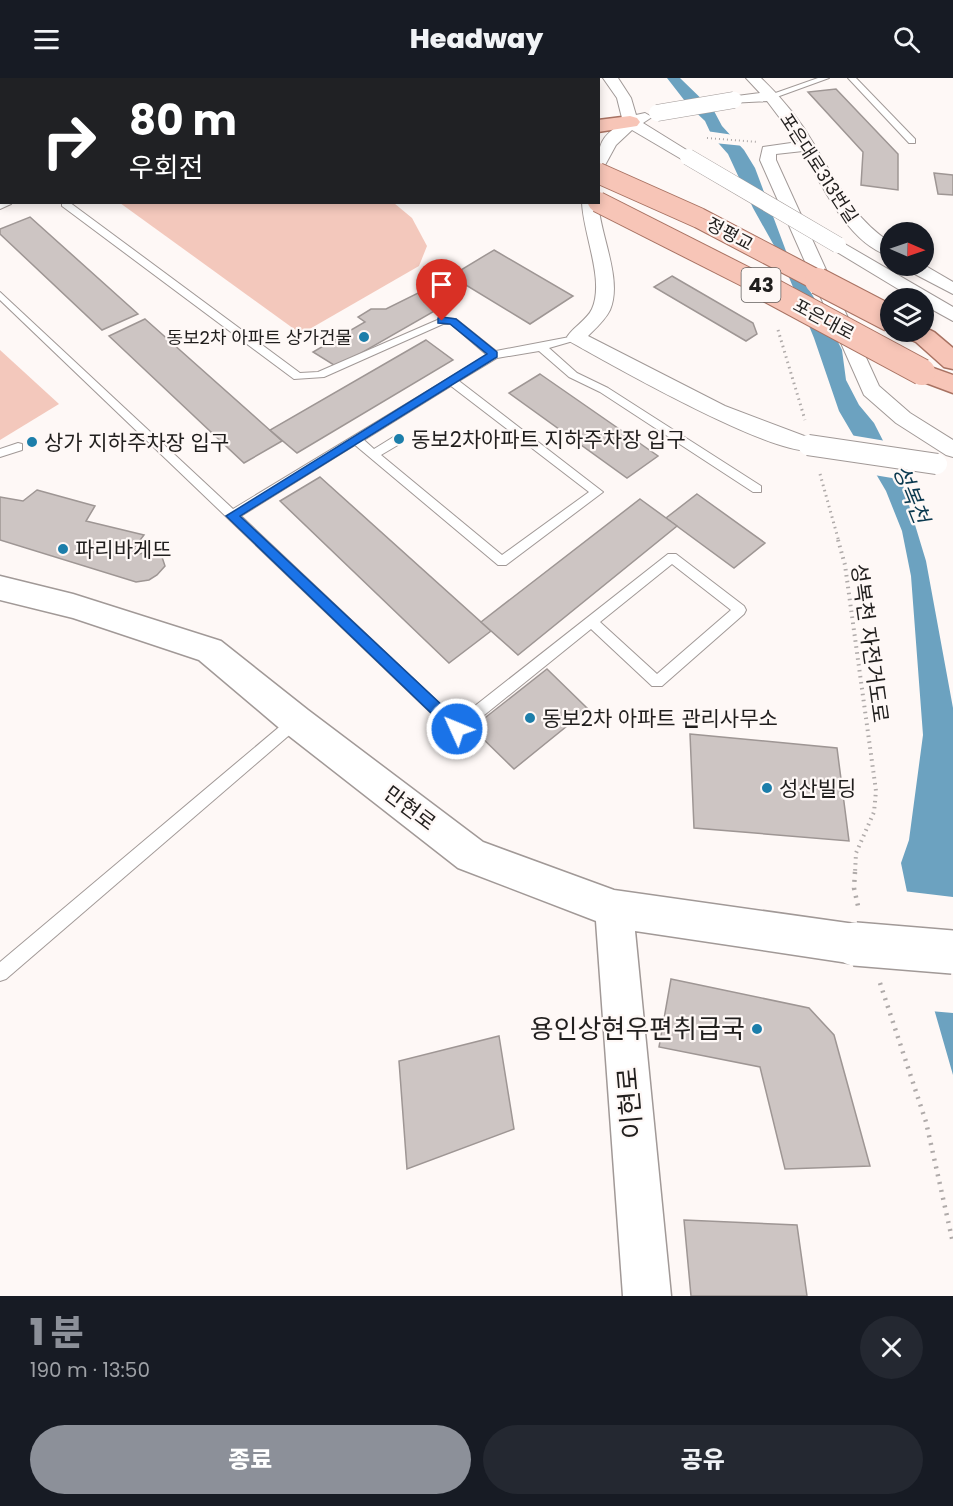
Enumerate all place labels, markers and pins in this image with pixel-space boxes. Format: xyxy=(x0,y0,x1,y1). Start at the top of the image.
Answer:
pin xyxy=(416,259,467,321)
place label: 동보2차 아파트 상가건물 xyxy=(166,325,352,350)
marker: 동보2차 아파트 상가건물 xyxy=(357,330,371,344)
place label: 동보2차아파트 지하주차장 입구 xyxy=(411,425,685,454)
place label: 상가 지하주차장 입구 xyxy=(44,428,229,457)
marker: 동보2차아파트 지하주차장 입구 xyxy=(392,432,406,446)
marker: 상가 지하주차장 입구 xyxy=(25,435,39,449)
place label: 파리바게뜨 xyxy=(75,535,172,564)
marker: 파리바게뜨 xyxy=(56,542,70,556)
place label: 동보2차 아파트 관리사무소 xyxy=(542,704,778,733)
marker: 동보2차 아파트 관리사무소 xyxy=(523,711,537,725)
place label: 성산빌딩 xyxy=(779,774,856,803)
marker: 성산빌딩 xyxy=(760,781,774,795)
place label: 용인상현우편취급국 xyxy=(530,1011,745,1047)
marker: 용인상현우편취급국 xyxy=(750,1022,764,1036)

